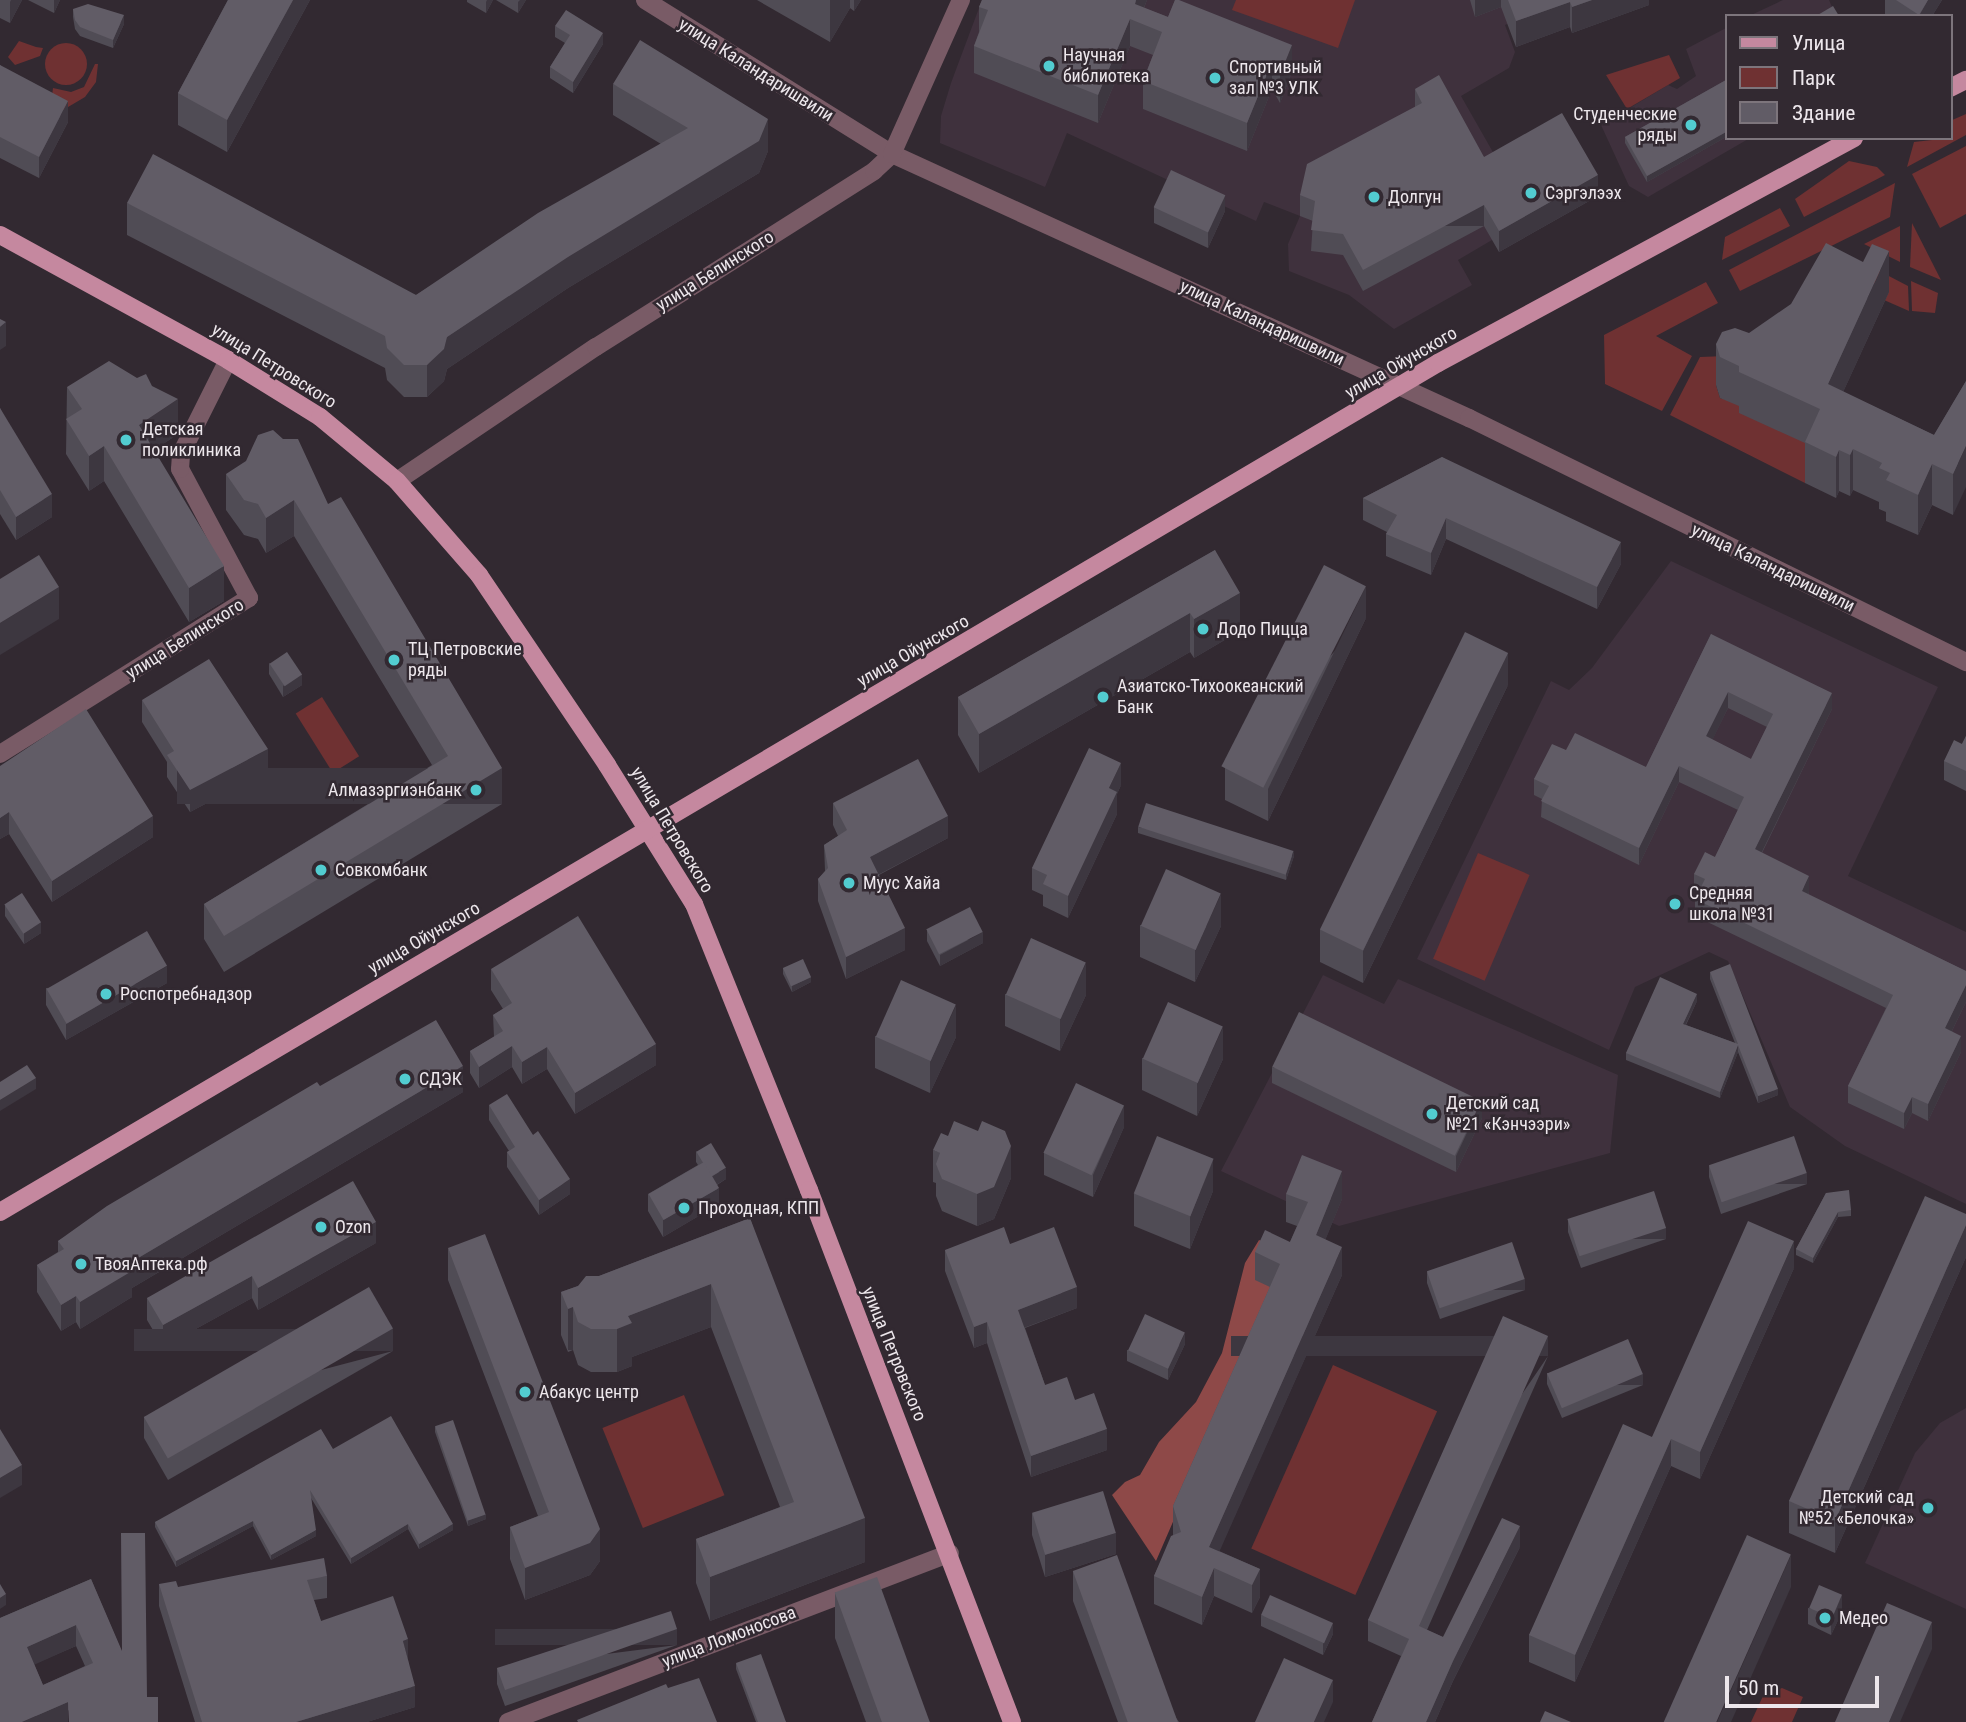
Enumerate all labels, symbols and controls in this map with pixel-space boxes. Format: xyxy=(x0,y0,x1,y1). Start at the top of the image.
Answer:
street label: улица Каландаришвили xyxy=(674,13,838,127)
legend xyxy=(1724,14,1952,140)
text: Улица xyxy=(1792,31,1845,55)
place label: Научная библиотека xyxy=(1063,45,1149,88)
place label: Спортивный зал №3 УЛК xyxy=(1229,57,1322,100)
marker: Научная библиотека xyxy=(1041,58,1057,74)
text: Парк xyxy=(1792,66,1836,90)
marker: Спортивный зал №3 УЛК xyxy=(1207,70,1223,86)
text: Здание xyxy=(1792,101,1855,125)
place label: Студенческие ряды xyxy=(1573,104,1677,146)
marker: Студенческие ряды xyxy=(1683,117,1699,133)
place label: Сэргэлээх xyxy=(1545,182,1622,204)
marker: Сэргэлээх xyxy=(1523,185,1539,201)
place label: Долгун xyxy=(1388,186,1441,208)
marker: Долгун xyxy=(1366,189,1382,205)
street label: улица Белинского xyxy=(652,226,778,316)
street label: улица Каландаришвили xyxy=(1176,275,1348,371)
street label: улица Петровского xyxy=(208,319,340,413)
street label: улица Ойунского xyxy=(1341,322,1461,404)
place label: Детская поликлиника xyxy=(142,419,241,462)
marker: Детская поликлиника xyxy=(116,430,136,450)
street label: улица Каландаришвили xyxy=(1688,519,1858,617)
street label: улица Белинского xyxy=(122,594,248,684)
street label: улица Ойунского xyxy=(853,610,973,692)
place label: Додо Пицца xyxy=(1217,618,1308,640)
marker: Додо Пицца xyxy=(1195,621,1211,637)
place label: ТЦ Петровские ряды xyxy=(408,639,522,682)
marker: ТЦ Петровские ряды xyxy=(386,652,402,668)
place label: Азиатско-Тихоокеанский Банк xyxy=(1117,676,1304,718)
marker: Азиатско-Тихоокеанский Банк xyxy=(1095,689,1111,705)
street label: улица Петровского xyxy=(626,763,718,897)
place label: Алмазэргиэнбанк xyxy=(328,779,462,801)
marker: Алмазэргиэнбанк xyxy=(468,782,484,798)
place label: Совкомбанк xyxy=(335,859,428,881)
marker: Совкомбанк xyxy=(313,862,329,878)
place label: Муус Хайа xyxy=(863,872,940,894)
marker: Муус Хайа xyxy=(841,875,857,891)
place label: Средняя школа №31 xyxy=(1689,883,1775,926)
marker: Средняя школа №31 xyxy=(1667,896,1683,912)
street label: улица Ойунского xyxy=(364,897,484,979)
place label: Роспотребнадзор xyxy=(120,983,252,1005)
marker: Роспотребнадзор xyxy=(98,986,114,1002)
place label: СДЭК xyxy=(419,1068,462,1090)
marker: СДЭК xyxy=(397,1071,413,1087)
place label: Детский сад №21 «Кэнчээри» xyxy=(1446,1093,1570,1136)
marker: Детский сад №21 «Кэнчээри» xyxy=(1424,1106,1440,1122)
place label: Проходная, КПП xyxy=(698,1197,819,1219)
marker: Проходная, КПП xyxy=(676,1200,692,1216)
place label: Ozon xyxy=(335,1216,371,1238)
marker: Ozon xyxy=(313,1219,329,1235)
place label: ТвояАптека.рф xyxy=(95,1253,207,1275)
marker: ТвояАптека.рф xyxy=(73,1256,89,1272)
street label: улица Петровского xyxy=(857,1284,931,1424)
place label: Абакус центр xyxy=(539,1381,639,1403)
marker: Абакус центр xyxy=(517,1384,533,1400)
place label: Детский сад №52 «Белочка» xyxy=(1799,1487,1914,1530)
marker: Детский сад №52 «Белочка» xyxy=(1920,1500,1936,1516)
street label: улица Ломоносова xyxy=(659,1602,799,1672)
place label: Медео xyxy=(1839,1607,1888,1629)
marker: Медео xyxy=(1817,1610,1833,1626)
scale bar xyxy=(1728,1662,1882,1706)
text: 50 m xyxy=(1738,1676,1779,1700)

